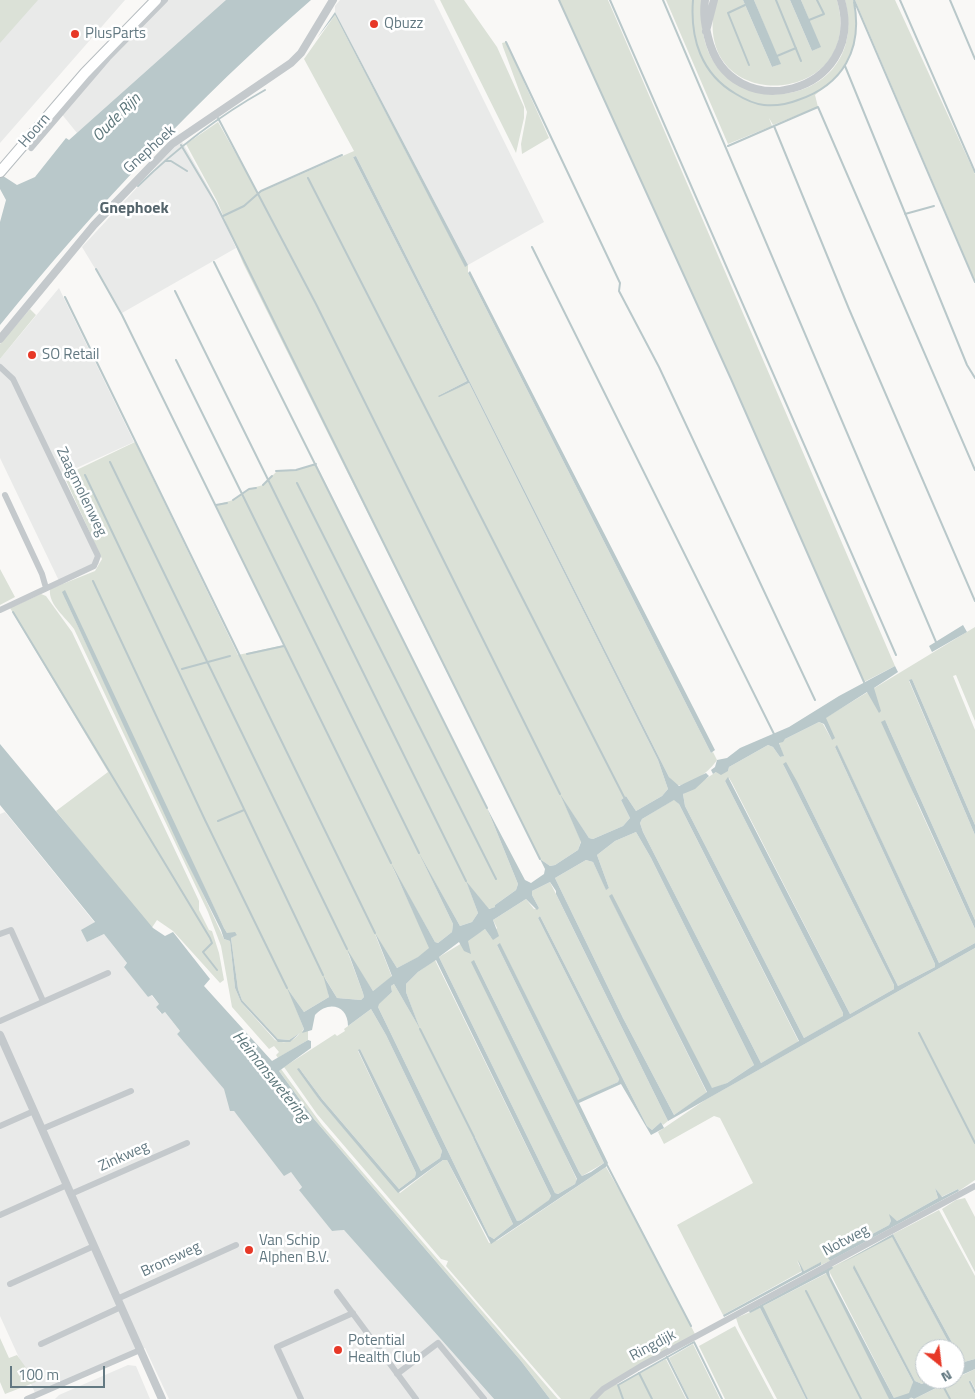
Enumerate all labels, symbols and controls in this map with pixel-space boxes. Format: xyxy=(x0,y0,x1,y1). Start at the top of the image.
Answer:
place label: Qbuzz xyxy=(384,15,423,33)
marker: Qbuzz xyxy=(368,18,380,30)
place label: PlusParts xyxy=(85,25,146,43)
marker: PlusParts xyxy=(69,28,81,40)
water label: Oude Rijn xyxy=(89,90,145,146)
street label: Hoorn xyxy=(15,110,55,152)
street label: Gnephoek xyxy=(120,122,180,178)
district label: Gnephoek xyxy=(99,199,169,219)
place label: SO Retail xyxy=(42,346,99,364)
marker: SO Retail xyxy=(26,349,38,361)
street label: Zaagmolenweg xyxy=(52,445,110,539)
water label: Heimanswetering xyxy=(228,1028,312,1126)
street label: Zinkweg xyxy=(96,1138,152,1176)
street label: Notweg xyxy=(820,1221,872,1261)
place label: Van Schip Alphen B.V. xyxy=(259,1232,329,1267)
street label: Bronsweg xyxy=(138,1238,204,1282)
marker: Van Schip Alphen B.V. xyxy=(243,1244,255,1256)
street label: Ringdijk xyxy=(627,1326,679,1366)
place label: Potential Health Club xyxy=(348,1332,421,1367)
north arrow xyxy=(915,1339,965,1389)
marker: Potential Health Club xyxy=(332,1344,344,1356)
scale bar xyxy=(12,1356,108,1388)
text: 100 m xyxy=(18,1363,59,1386)
text: N xyxy=(938,1365,956,1388)

